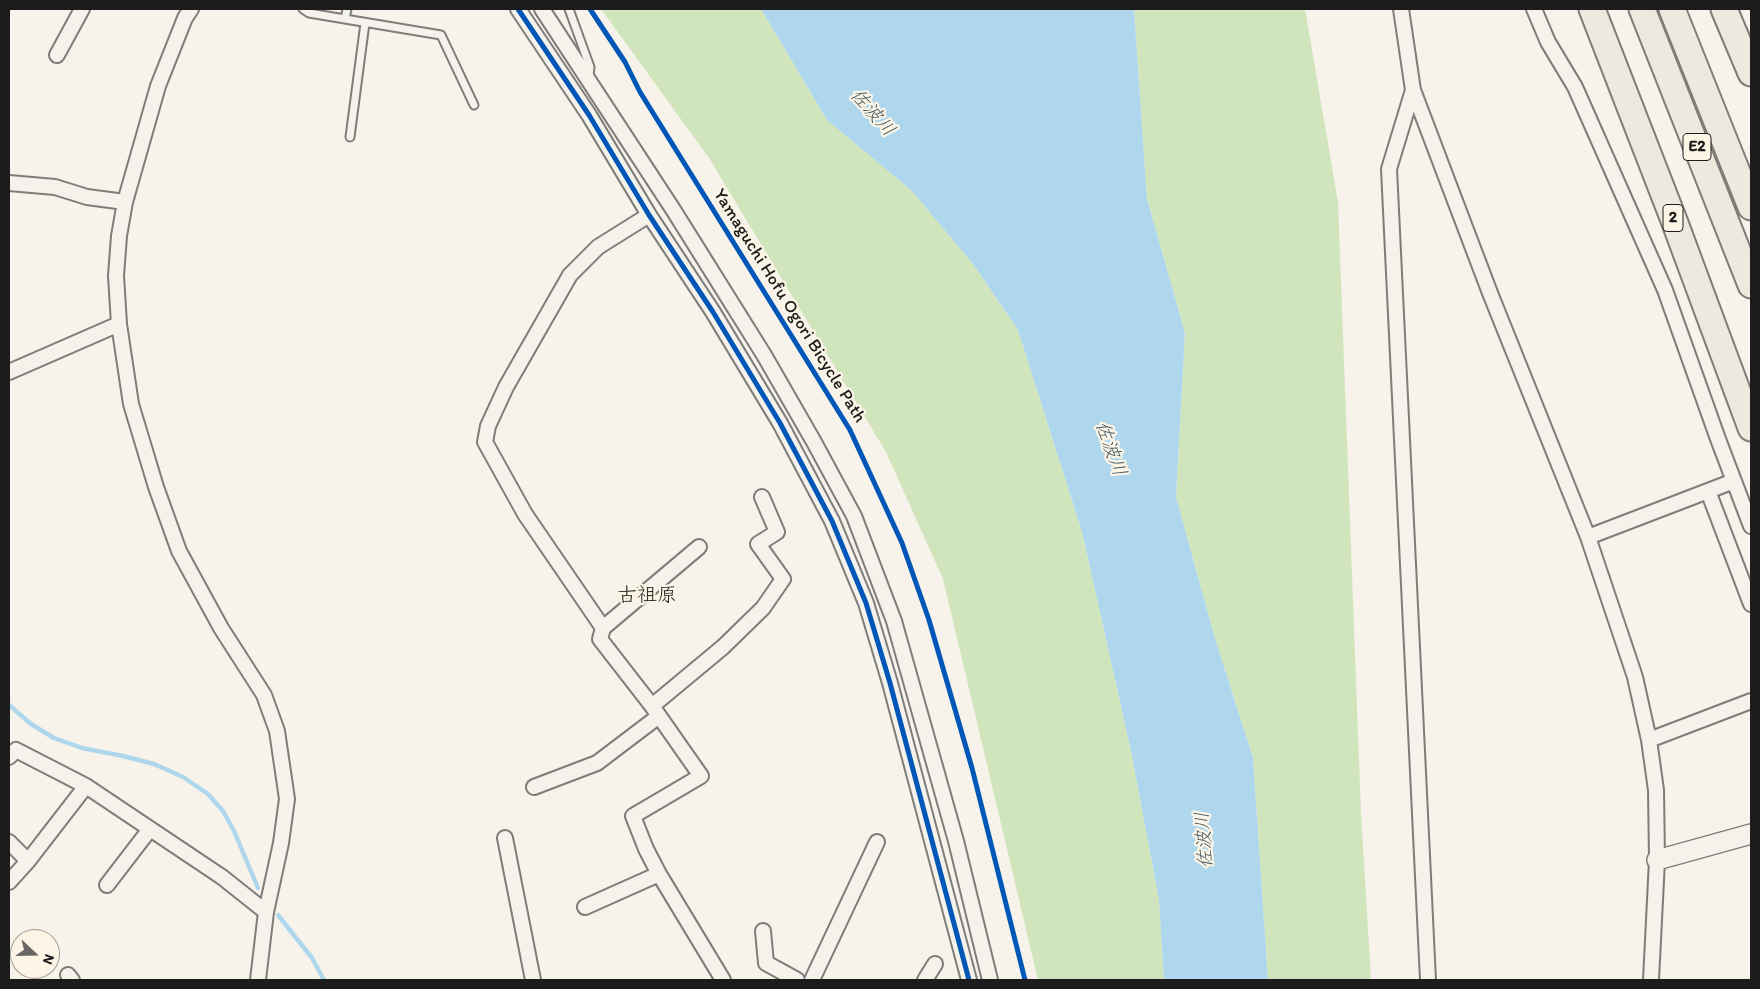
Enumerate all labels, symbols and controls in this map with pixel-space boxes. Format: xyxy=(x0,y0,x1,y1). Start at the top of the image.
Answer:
water label: 佐波川 xyxy=(844,84,900,142)
road number: E2 xyxy=(1683,134,1711,160)
street label: Yamaguchi Hofu Ogori Bicycle Path xyxy=(708,185,870,427)
road number: 2 xyxy=(1663,204,1683,232)
water label: 佐波川 xyxy=(1090,418,1130,480)
district label: 古祖原 xyxy=(617,584,677,608)
water label: 佐波川 xyxy=(1192,811,1218,869)
north arrow xyxy=(10,929,60,979)
text: N xyxy=(39,952,58,967)

